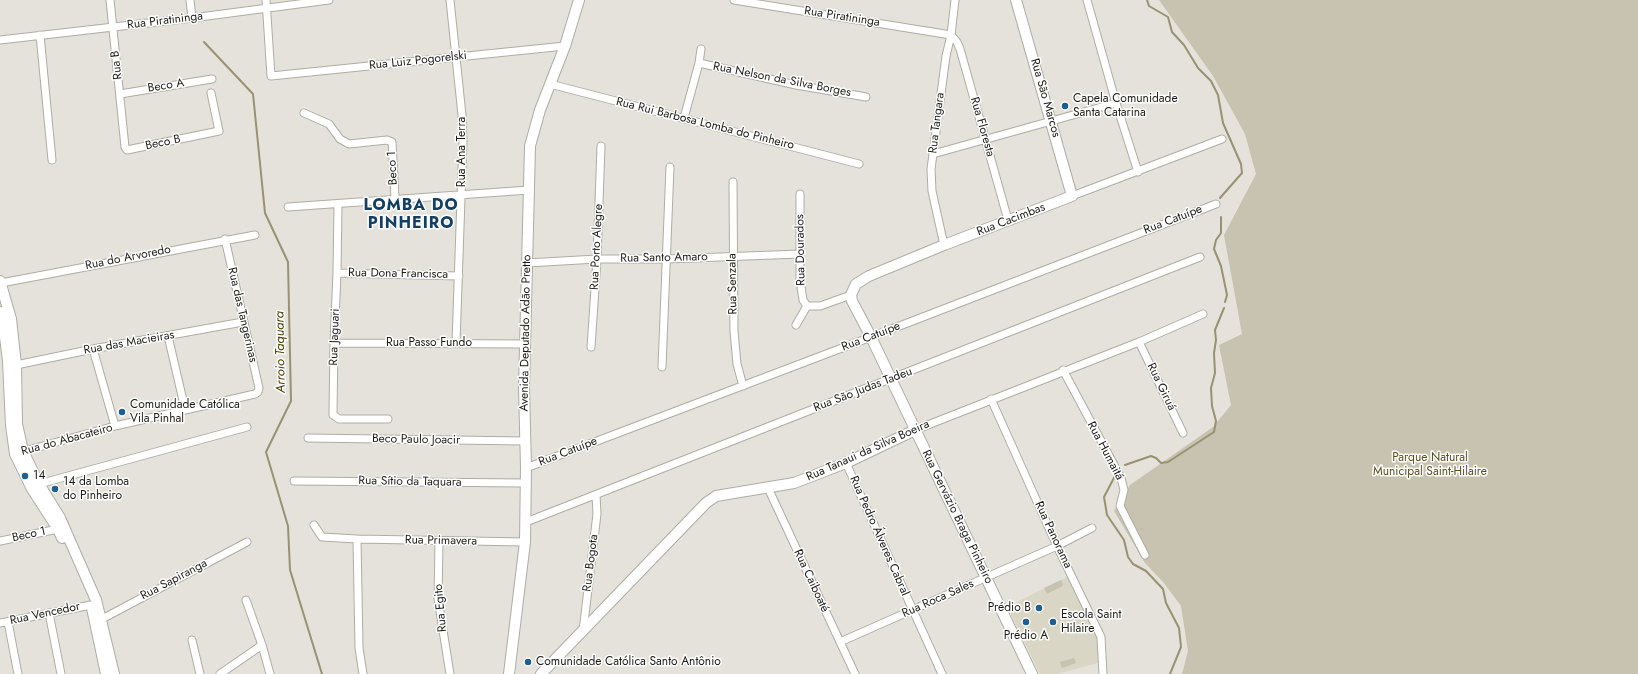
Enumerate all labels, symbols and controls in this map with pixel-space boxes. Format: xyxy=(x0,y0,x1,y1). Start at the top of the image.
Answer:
street label: Rua Piratininga xyxy=(803,4,881,30)
street label: Rua Piratininga xyxy=(126,9,204,33)
street label: Rua Luiz Pogorelski xyxy=(368,49,468,73)
street label: Rua B xyxy=(108,50,126,80)
street label: Rua São Marcos xyxy=(1027,57,1063,139)
street label: Rua Nelson da Silva Borges xyxy=(712,60,852,100)
street label: Beco A xyxy=(147,76,185,96)
street label: Rua Tangara xyxy=(926,92,948,154)
place label: Capela Comunidade Santa Catarina xyxy=(1073,92,1178,120)
street label: Rua Rui Barbosa Lomba do Pinheiro xyxy=(615,95,795,153)
street label: Rua Floresta xyxy=(967,96,997,158)
marker: Capela Comunidade Santa Catarina xyxy=(1060,101,1070,111)
street label: Rua Ana Terra xyxy=(455,117,469,187)
street label: Beco B xyxy=(144,132,182,154)
street label: Beco 1 xyxy=(385,151,401,185)
district label: LOMBA DO PINHEIRO xyxy=(363,196,459,234)
street label: Rua Cacimbas xyxy=(975,200,1047,240)
street label: Rua Catuípe xyxy=(1142,202,1204,238)
street label: Rua Porto Alegre xyxy=(588,204,606,290)
street label: Rua Dourados xyxy=(793,214,809,286)
street label: Rua do Arvoredo xyxy=(84,243,172,273)
street label: Rua Santo Amaro xyxy=(620,250,708,266)
street label: Rua Senzala xyxy=(725,253,741,315)
street label: Avenida Deputado Adão Pretto xyxy=(517,254,535,412)
street label: Rua das Tangerinas xyxy=(224,266,260,364)
street label: Rua Dona Francisca xyxy=(348,266,448,282)
street label: Rua Jaguari xyxy=(327,308,343,366)
water label: Arroio Taquara xyxy=(272,311,290,393)
street label: Rua Catuípe xyxy=(840,319,902,355)
street label: Rua das Macieiras xyxy=(83,328,175,358)
street label: Rua Passo Fundo xyxy=(386,336,472,350)
street label: Rua Giruá xyxy=(1143,361,1179,413)
street label: Rua São Judas Tadeu xyxy=(812,365,914,415)
place label: Comunidade Católica Vila Pinhal xyxy=(130,398,240,426)
marker: Comunidade Católica Vila Pinhal xyxy=(117,407,127,417)
street label: Rua Tanaui da Silva Boeira xyxy=(804,417,932,485)
street label: Rua Humaitá xyxy=(1084,419,1126,483)
street label: Rua do Abacateiro xyxy=(20,421,114,459)
street label: Beco Paulo Joacir xyxy=(372,432,460,448)
street label: Rua Catuípe xyxy=(537,434,599,470)
street label: Rua Gervázio Braga Pinheiro xyxy=(918,448,996,586)
park label: Parque Natural Municipal Saint-Hilaire xyxy=(1373,451,1487,479)
place label: 14 xyxy=(33,469,45,483)
marker: 14 xyxy=(20,471,30,481)
street label: Rua Sítio da Taquara xyxy=(358,474,462,490)
street label: Rua Pedro Álveres Cabral xyxy=(846,474,912,598)
place label: 14 da Lomba do Pinheiro xyxy=(63,475,129,503)
marker: 14 da Lomba do Pinheiro xyxy=(50,484,60,494)
street label: Rua Panorama xyxy=(1031,499,1075,571)
street label: Beco 1 xyxy=(11,524,47,546)
street label: Rua Primavera xyxy=(405,533,477,549)
street label: Rua Bogota xyxy=(580,533,602,593)
street label: Rua Caiboaté xyxy=(790,547,832,615)
street label: Rua Sapiranga xyxy=(138,556,210,604)
street label: Rua Roca Sales xyxy=(900,577,976,621)
street label: Rua Egito xyxy=(432,583,450,633)
street label: Rua Vencedor xyxy=(9,600,81,628)
place label: Prédio B xyxy=(988,601,1031,615)
marker: Prédio B xyxy=(1034,603,1044,613)
place label: Escola Saint Hilaire xyxy=(1061,608,1122,636)
marker: Prédio A xyxy=(1021,617,1031,627)
marker: Escola Saint Hilaire xyxy=(1048,617,1058,627)
place label: Prédio A xyxy=(1004,629,1048,643)
place label: Comunidade Católica Santo Antônio xyxy=(536,655,721,669)
marker: Comunidade Católica Santo Antônio xyxy=(523,657,533,667)

